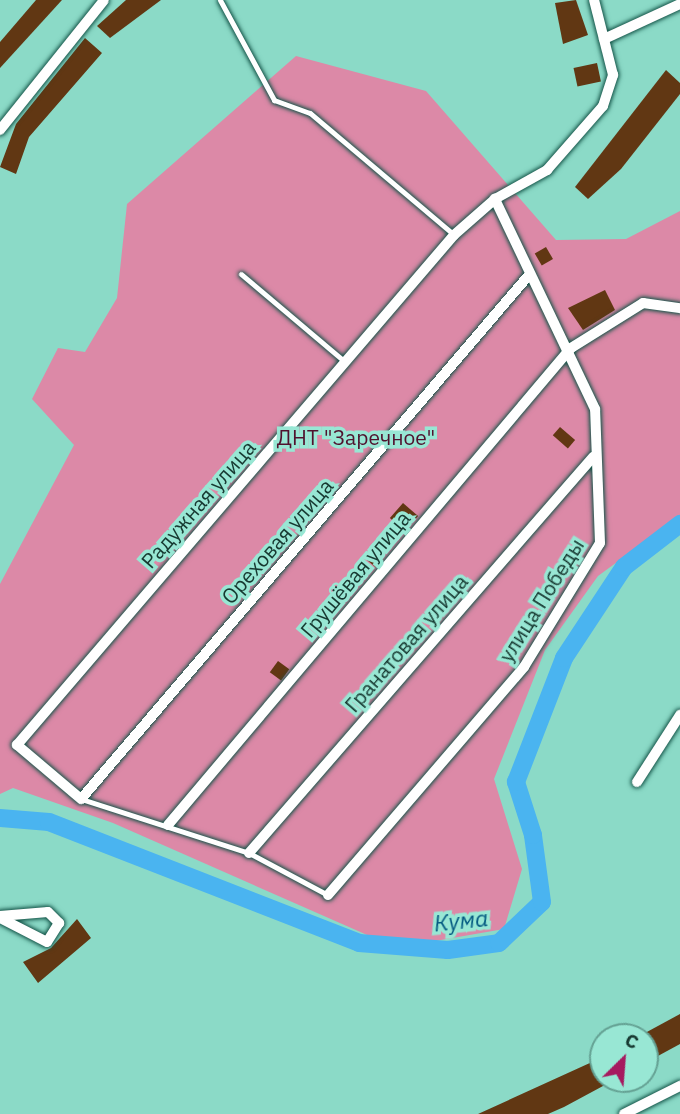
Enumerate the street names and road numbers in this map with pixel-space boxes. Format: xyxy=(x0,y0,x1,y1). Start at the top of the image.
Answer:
street label: Радужная улица xyxy=(136,435,260,573)
street label: Ореховая улица xyxy=(216,473,338,609)
street label: Грушёвая улица xyxy=(295,506,415,642)
street label: улица Победы xyxy=(493,534,589,666)
street label: Гранатовая улица xyxy=(339,569,473,717)

